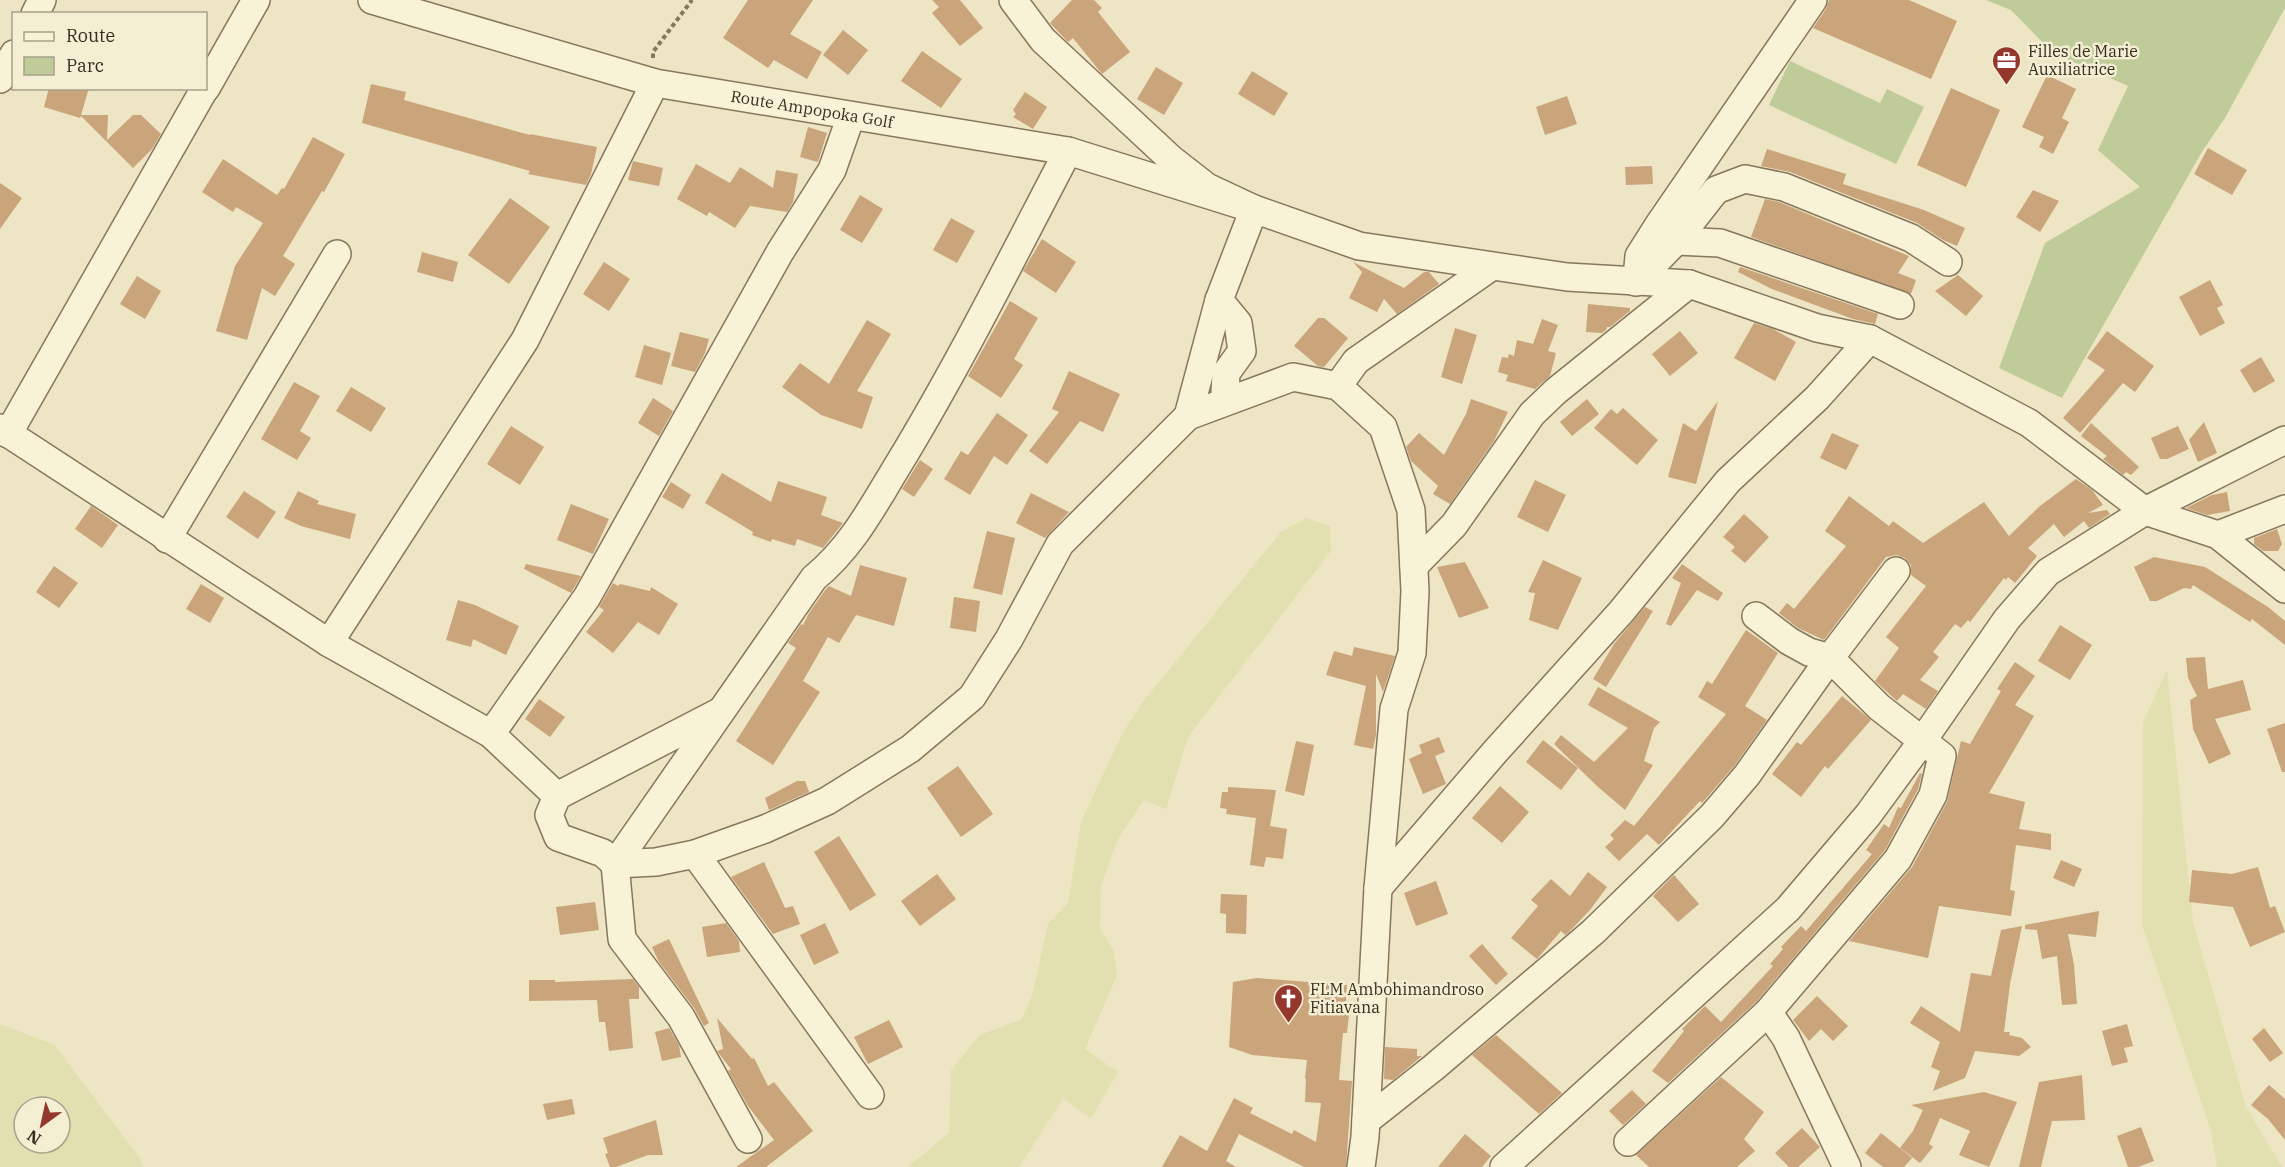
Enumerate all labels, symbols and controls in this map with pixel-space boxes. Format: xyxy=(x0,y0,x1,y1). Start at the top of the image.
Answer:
legend xyxy=(12,12,207,90)
text: Route xyxy=(66,24,115,47)
place label: Filles de Marie Auxiliatrice xyxy=(2028,41,2138,79)
office icon: Filles de Marie Auxiliatrice xyxy=(1991,44,2023,86)
text: Parc xyxy=(66,54,104,77)
street label: Route Ampopoka Golf xyxy=(729,86,896,132)
place label: FLM Ambohimandroso Fitiavana xyxy=(1310,979,1484,1017)
church icon: FLM Ambohimandroso Fitiavana xyxy=(1273,982,1305,1024)
north arrow xyxy=(12,1095,72,1155)
text: N xyxy=(23,1126,45,1149)

